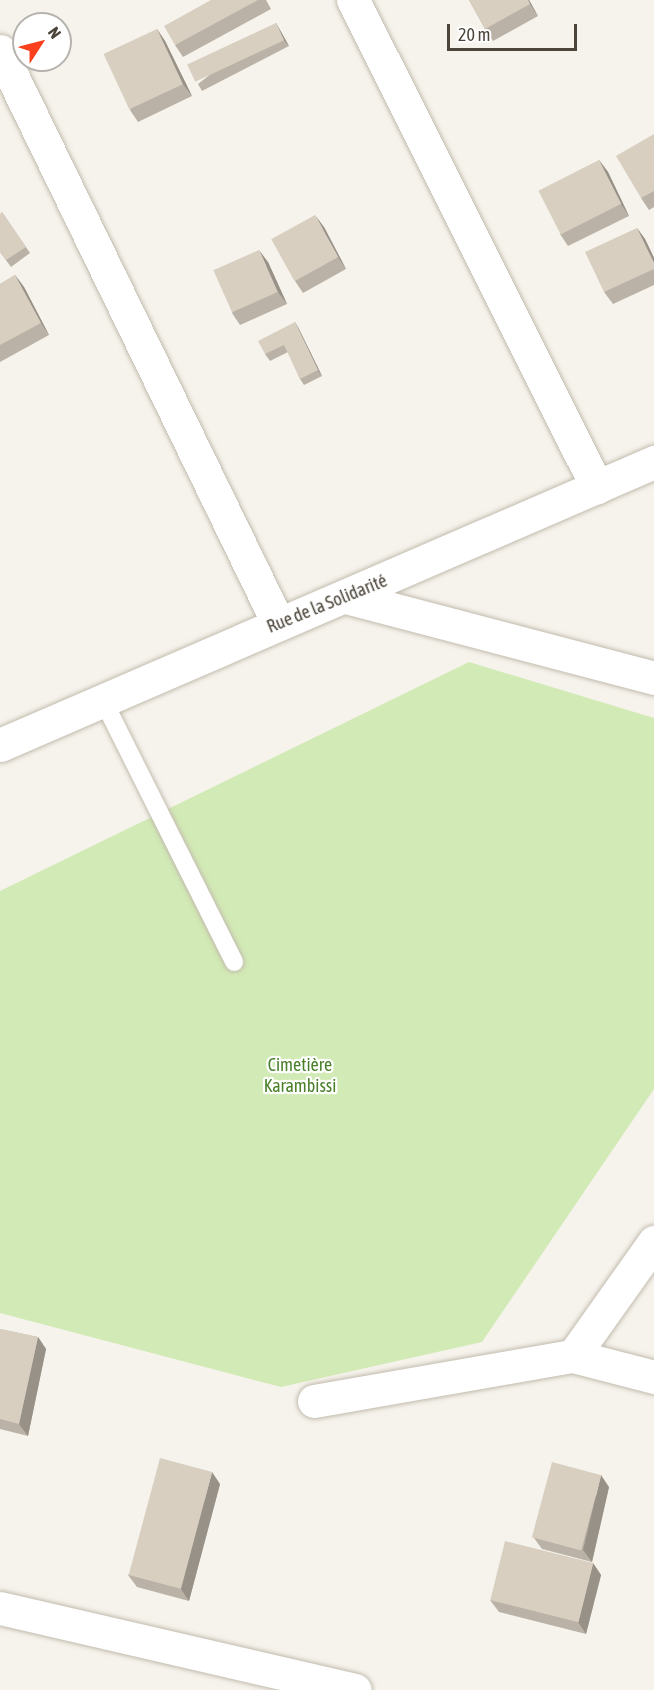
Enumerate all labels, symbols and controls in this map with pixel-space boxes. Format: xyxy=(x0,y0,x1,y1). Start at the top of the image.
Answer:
north arrow xyxy=(12,12,72,72)
scale bar xyxy=(450,12,580,50)
text: N xyxy=(45,23,65,42)
text: 20 m xyxy=(458,24,490,45)
street label: Rue de la Solidarité xyxy=(264,570,390,638)
park label: Cimetière Karambissi xyxy=(264,1055,336,1098)

